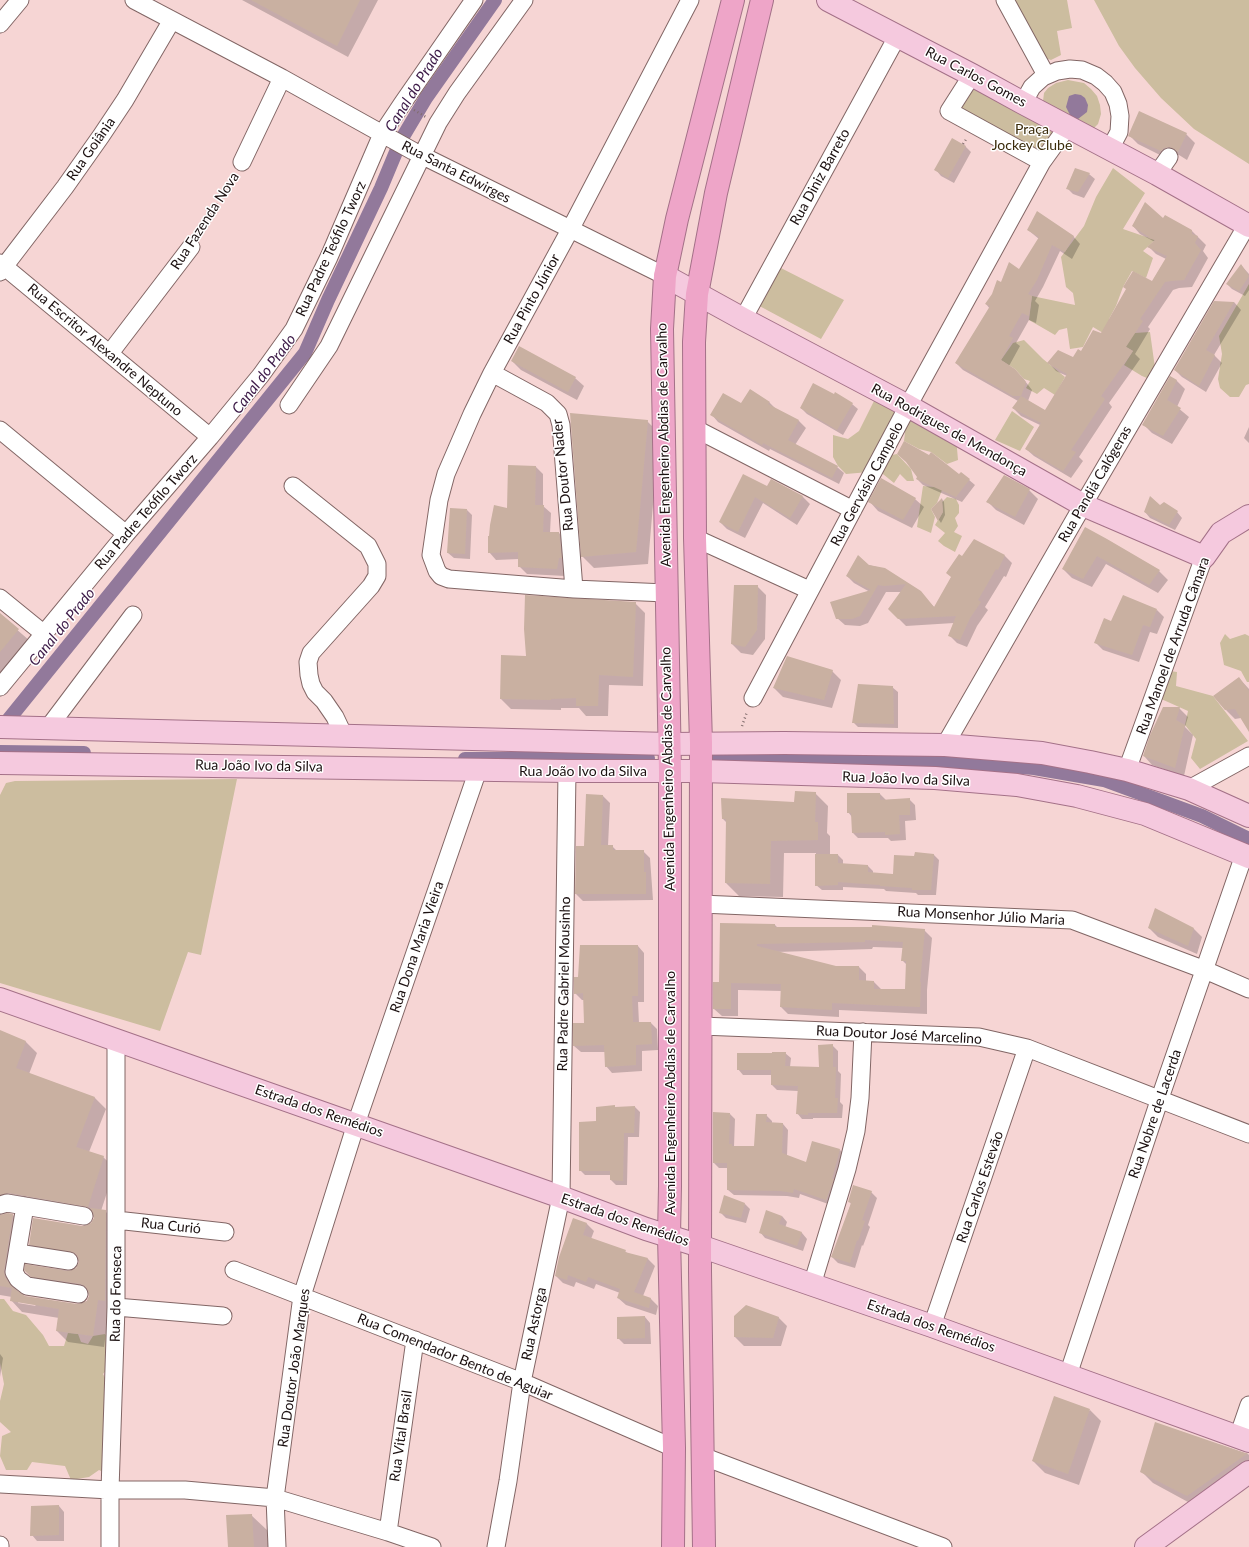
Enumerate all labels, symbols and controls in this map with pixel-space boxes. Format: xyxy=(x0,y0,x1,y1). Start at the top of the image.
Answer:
street label: Rua Carlos Gomes xyxy=(923,43,1029,111)
water label: Canal do Prado xyxy=(381,45,447,135)
street label: Rua Goiânia xyxy=(63,114,119,184)
park label: Praça Jockey Clube xyxy=(992,121,1072,154)
street label: Rua Diniz Barreto xyxy=(787,126,853,228)
street label: Rua Santa Edwirges xyxy=(399,137,513,207)
street label: Rua Fazenda Nova xyxy=(167,169,243,273)
street label: Rua Padre Teófilo Tworz xyxy=(292,179,370,319)
street label: Rua Pinto Júnior xyxy=(500,251,564,347)
street label: Rua Escritor Alexandre Neptuno xyxy=(24,280,186,420)
street label: Avenida Engenheiro Abdias de Carvalho xyxy=(653,323,675,567)
water label: Canal do Prado xyxy=(228,331,300,417)
street label: Rua Rodrigues de Mendonça xyxy=(868,380,1030,480)
street label: Rua Doutor Nader xyxy=(549,418,577,532)
street label: Rua Gervásio Campelo xyxy=(827,419,907,549)
street label: Rua Pandiá Calógeras xyxy=(1055,423,1135,545)
street label: Rua Padre Teófilo Tworz xyxy=(91,451,201,573)
street label: Rua Manoel de Arruda Câmara xyxy=(1133,555,1213,737)
water label: Canal do Prado xyxy=(25,584,99,670)
street label: Avenida Engenheiro Abdias de Carvalho xyxy=(657,647,679,891)
street label: Rua João Ivo da Silva xyxy=(195,756,323,776)
street label: Rua João Ivo da Silva xyxy=(519,763,647,779)
street label: Rua João Ivo da Silva xyxy=(842,768,970,790)
street label: Rua Dona Maria Vieira xyxy=(387,879,447,1015)
street label: Rua Padre Gabriel Mousinho xyxy=(554,896,574,1072)
street label: Rua Monsenhor Júlio Maria xyxy=(897,903,1065,929)
street label: Avenida Engenheiro Abdias de Carvalho xyxy=(662,971,678,1215)
street label: Rua Doutor José Marcelino xyxy=(816,1022,982,1048)
street label: Rua Nobre de Lacerda xyxy=(1125,1047,1185,1181)
street label: Estrada dos Remédios xyxy=(253,1081,385,1141)
street label: Rua Carlos Estevão xyxy=(953,1129,1007,1245)
street label: Estrada dos Remédios xyxy=(559,1190,691,1250)
street label: Rua Curió xyxy=(140,1214,202,1238)
street label: Rua do Fonseca xyxy=(107,1246,125,1342)
street label: Rua Astorga xyxy=(518,1286,550,1362)
street label: Rua Doutor João Marques xyxy=(275,1287,313,1449)
street label: Estrada dos Remédios xyxy=(865,1296,997,1356)
street label: Rua Comendador Bento de Aguiar xyxy=(355,1310,555,1404)
street label: Rua Vital Brasil xyxy=(386,1389,416,1483)

